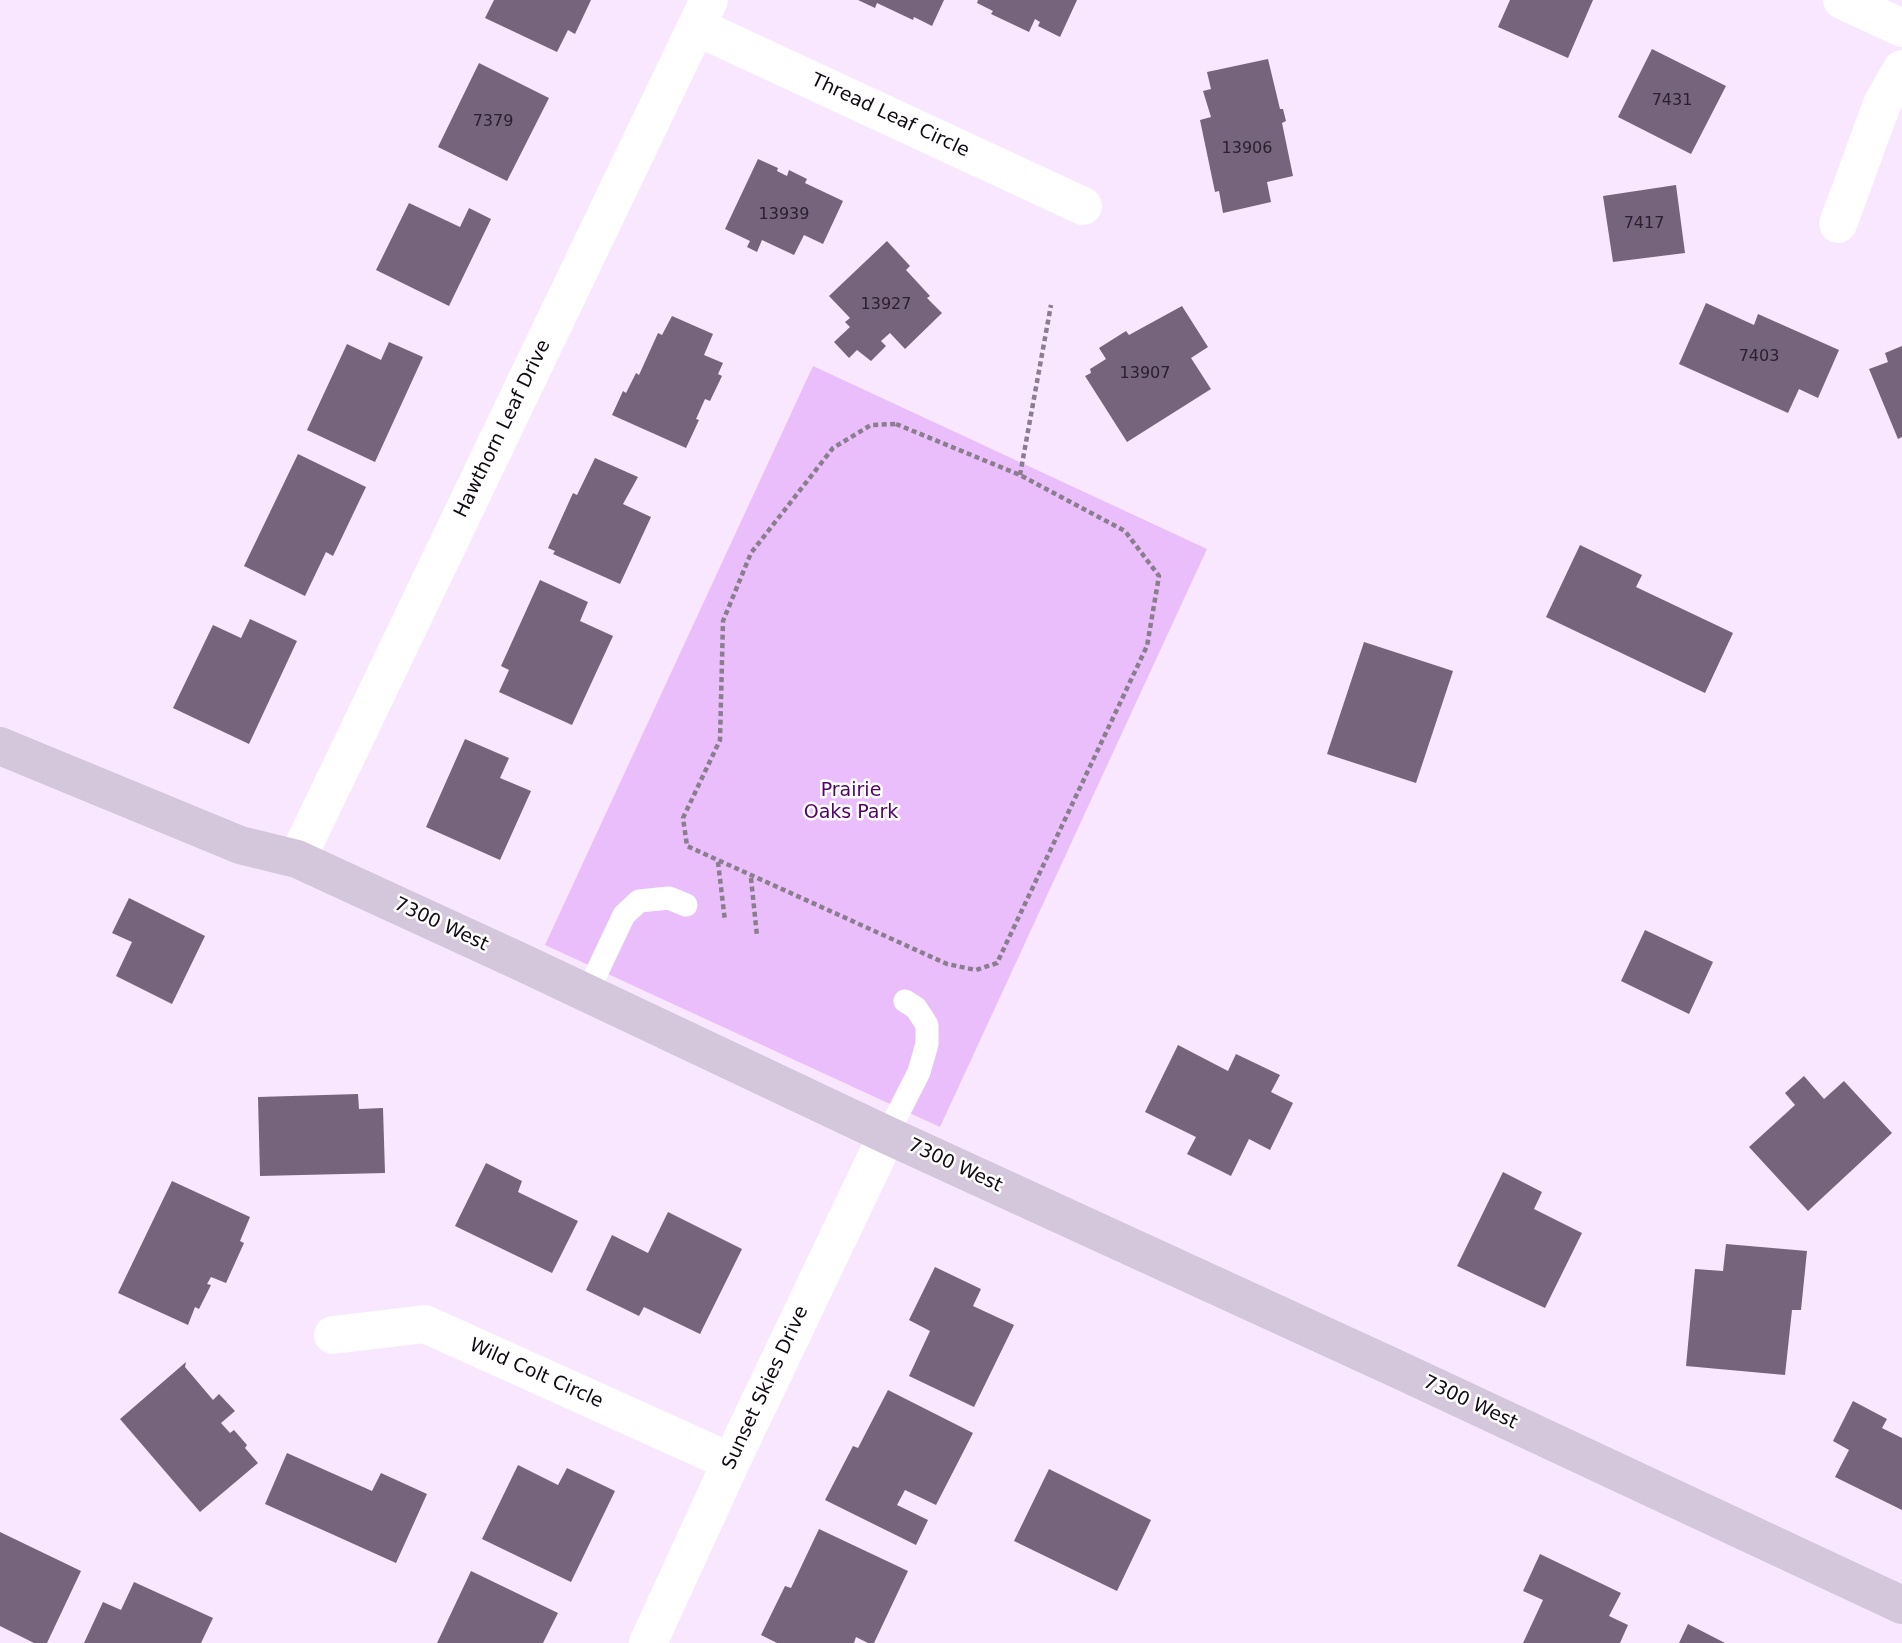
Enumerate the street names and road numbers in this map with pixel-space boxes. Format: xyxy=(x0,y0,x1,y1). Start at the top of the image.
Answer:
street label: Thread Leaf Circle xyxy=(807,69,973,163)
street label: Hawthorn Leaf Drive xyxy=(450,336,556,522)
street label: 7300 West xyxy=(390,893,492,957)
street label: 7300 West xyxy=(904,1134,1006,1198)
street label: Sunset Skies Drive xyxy=(718,1303,814,1473)
street label: Wild Colt Circle xyxy=(466,1334,606,1414)
street label: 7300 West xyxy=(1419,1371,1521,1435)

